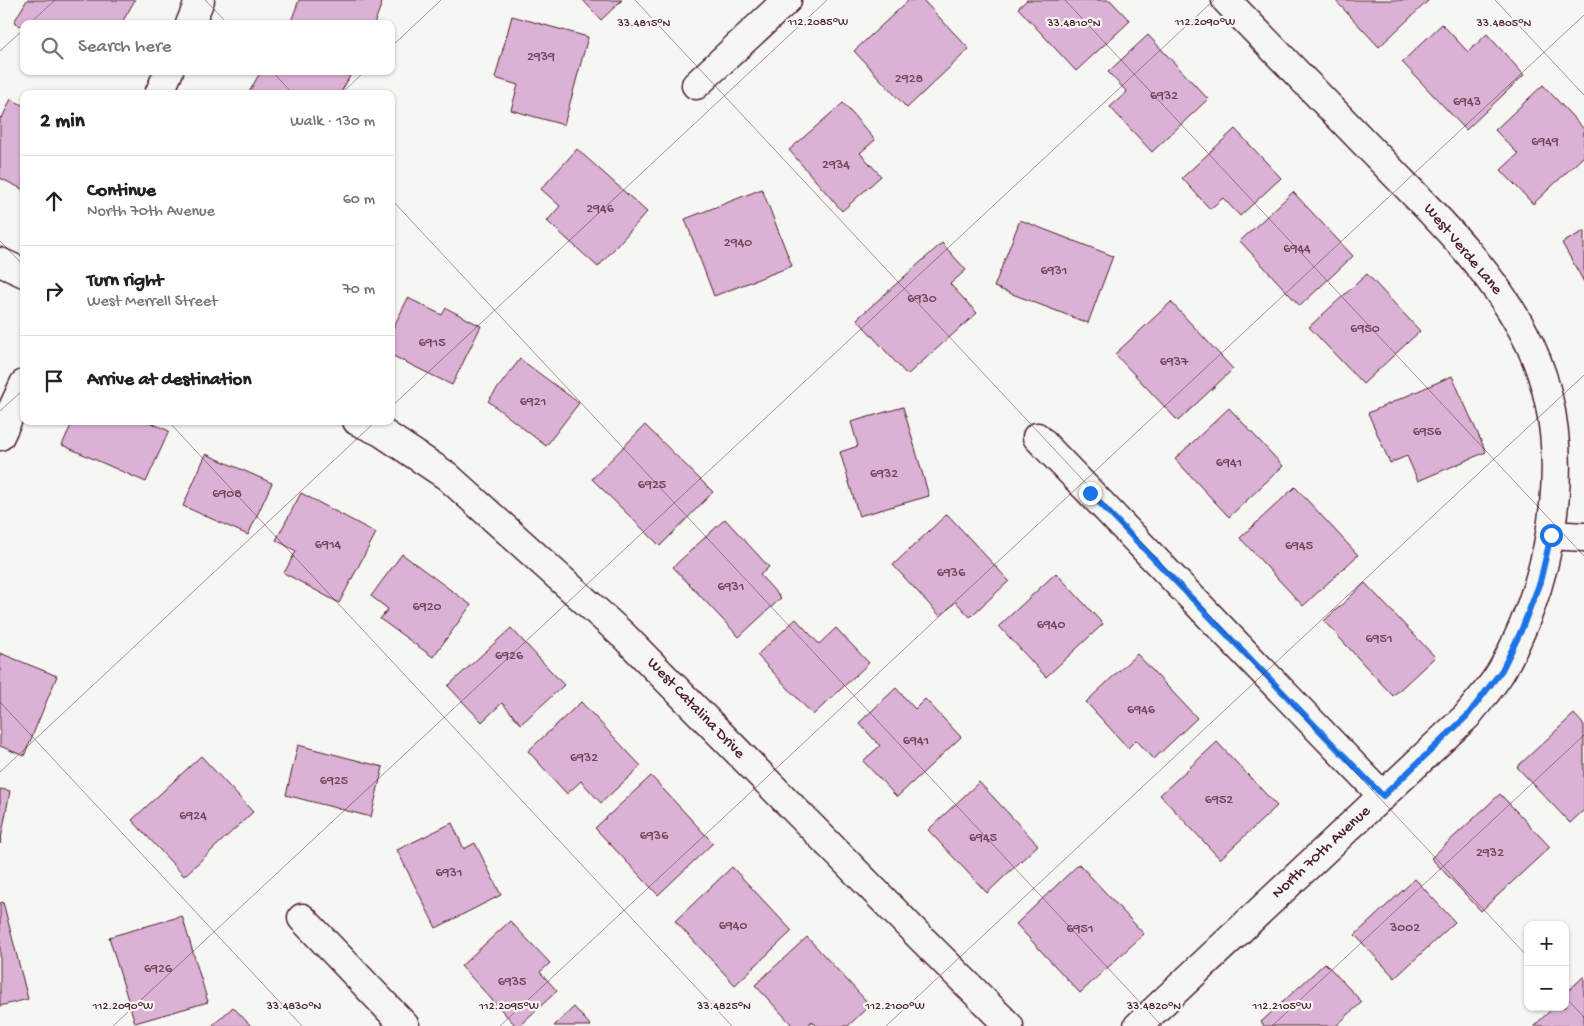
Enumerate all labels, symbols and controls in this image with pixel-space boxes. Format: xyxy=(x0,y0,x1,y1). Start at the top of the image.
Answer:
text: 112.2085°W xyxy=(787,16,848,30)
text: 112.2090°W xyxy=(1174,16,1235,30)
text: 33.4815°N xyxy=(617,17,671,31)
text: 33.4810°N xyxy=(1046,17,1101,31)
text: 33.4805°N xyxy=(1476,17,1532,31)
search box xyxy=(20,20,395,75)
icon: search xyxy=(38,34,66,62)
text: Search here xyxy=(78,36,172,59)
house number: 2939 xyxy=(527,49,555,66)
house number: 2928 xyxy=(895,71,924,88)
house number: 6932 xyxy=(1150,88,1178,105)
house number: 6943 xyxy=(1453,94,1481,111)
text: 2 min xyxy=(40,110,85,135)
text: Walk · 130 m xyxy=(290,113,375,132)
house number: 6949 xyxy=(1531,134,1559,151)
house number: 2934 xyxy=(822,157,850,174)
text: Continue xyxy=(87,180,156,203)
icon: ahead xyxy=(40,187,68,215)
text: 60 m xyxy=(343,191,375,210)
house number: 2946 xyxy=(586,201,615,218)
street label: West Verde Lane xyxy=(1418,201,1506,300)
text: North 70th Avenue xyxy=(87,203,215,222)
house number: 2940 xyxy=(724,235,752,252)
house number: 6944 xyxy=(1283,241,1311,258)
house number: 6931 xyxy=(1040,263,1068,280)
text: Turn right xyxy=(87,270,163,293)
icon: right xyxy=(40,277,68,305)
text: 70 m xyxy=(342,281,375,300)
house number: 6930 xyxy=(907,291,937,308)
text: West Merrell Street xyxy=(87,293,218,312)
house number: 6950 xyxy=(1350,321,1380,338)
house number: 6915 xyxy=(418,335,446,352)
house number: 6937 xyxy=(1160,354,1189,371)
icon: arrive xyxy=(40,367,68,395)
text: Arrive at destination xyxy=(87,369,251,392)
house number: 6921 xyxy=(520,394,546,411)
house number: 6956 xyxy=(1413,424,1442,441)
house number: 6941 xyxy=(1216,455,1242,472)
house number: 6932 xyxy=(870,466,898,483)
house number: 6925 xyxy=(638,477,666,494)
route end xyxy=(1079,482,1102,505)
house number: 6908 xyxy=(212,486,242,503)
route start xyxy=(1540,524,1563,547)
house number: 6914 xyxy=(315,537,342,554)
house number: 6945 xyxy=(1285,538,1313,555)
house number: 6936 xyxy=(937,565,966,582)
house number: 6931 xyxy=(717,579,745,596)
house number: 6920 xyxy=(413,599,442,616)
house number: 6940 xyxy=(1037,617,1065,634)
house number: 6951 xyxy=(1365,631,1393,648)
house number: 6926 xyxy=(495,648,524,665)
street label: West Catalina Drive xyxy=(642,654,749,764)
house number: 6946 xyxy=(1127,702,1156,719)
house number: 6941 xyxy=(903,733,929,750)
house number: 6932 xyxy=(570,750,598,767)
house number: 6925 xyxy=(320,773,348,790)
house number: 6952 xyxy=(1205,792,1233,809)
street label: North 70th Avenue xyxy=(1269,802,1376,904)
house number: 6924 xyxy=(179,808,207,825)
house number: 6936 xyxy=(640,828,669,845)
house number: 6945 xyxy=(969,830,997,847)
house number: 2932 xyxy=(1476,845,1504,862)
house number: 6931 xyxy=(435,865,463,882)
house number: 6940 xyxy=(719,918,747,935)
house number: 3002 xyxy=(1389,920,1420,937)
house number: 6951 xyxy=(1066,921,1094,938)
map controls xyxy=(1524,921,1569,1011)
button: + xyxy=(1524,921,1569,966)
house number: 6926 xyxy=(144,961,173,978)
button: − xyxy=(1524,966,1569,1011)
house number: 6935 xyxy=(498,974,526,991)
text: 112.2090°W xyxy=(92,1000,153,1014)
text: 33.4830°N xyxy=(266,1000,322,1014)
text: 112.2095°W xyxy=(478,1000,539,1014)
text: 33.4825°N xyxy=(696,1000,751,1014)
text: 112.2100°W xyxy=(864,1000,925,1014)
text: 33.4820°N xyxy=(1126,1000,1181,1014)
text: 112.2105°W xyxy=(1252,1000,1311,1014)

